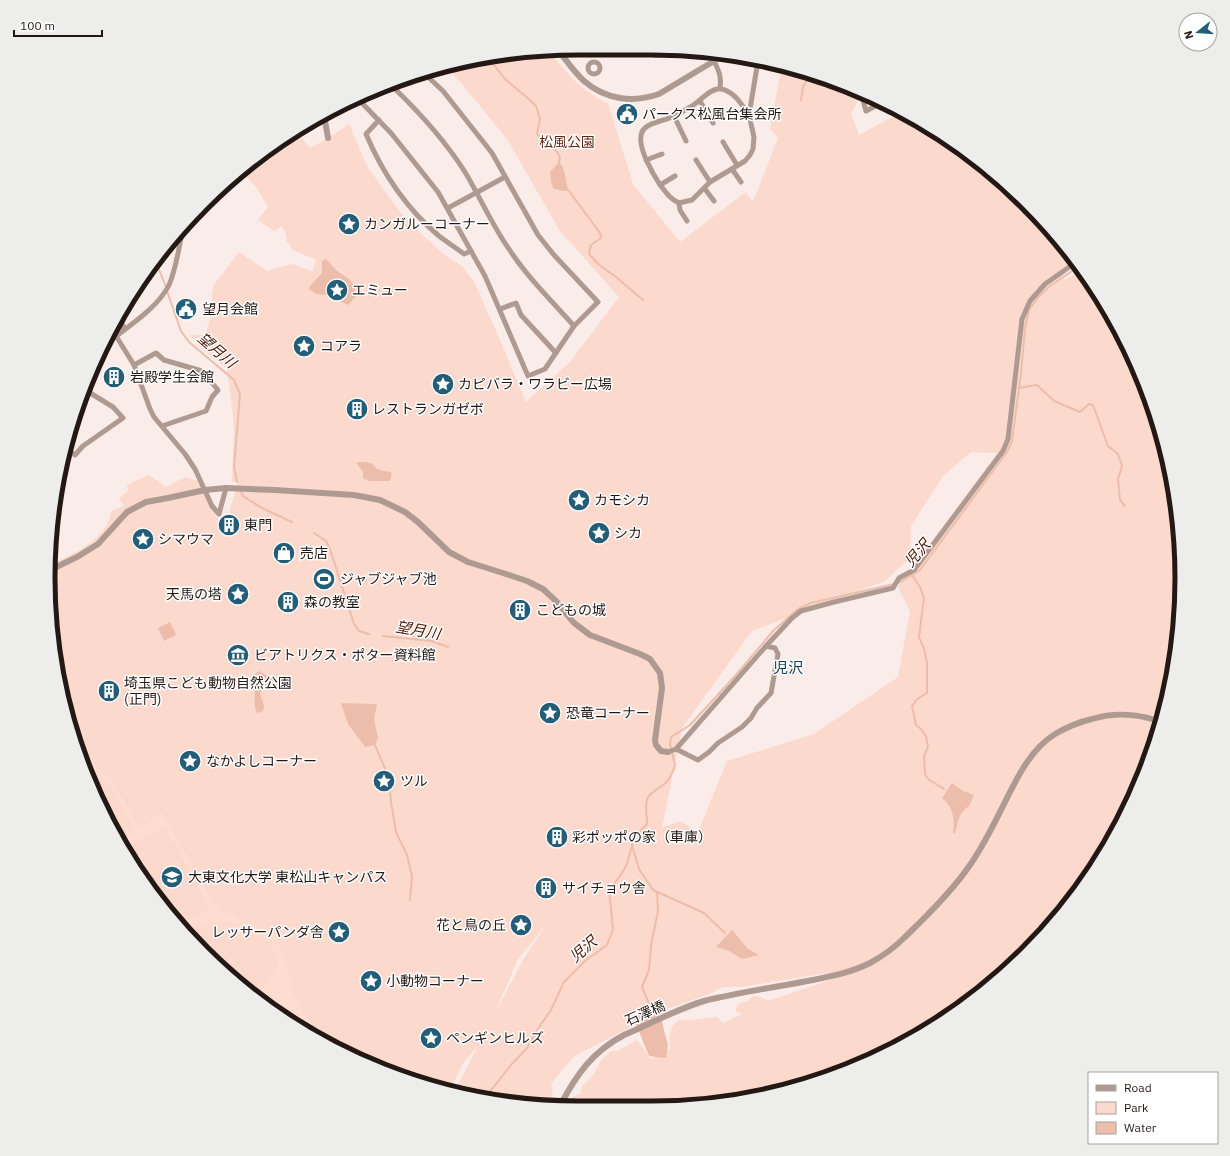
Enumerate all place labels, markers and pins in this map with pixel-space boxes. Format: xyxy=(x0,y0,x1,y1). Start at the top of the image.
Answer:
public building icon: パークス松風台集会所 xyxy=(614,101,640,127)
place label: パークス松風台集会所 xyxy=(642,105,782,123)
place icon: カンガルーコーナー xyxy=(336,211,362,237)
place label: カンガルーコーナー xyxy=(364,215,490,233)
place icon: エミュー xyxy=(324,277,350,303)
place label: エミュー xyxy=(352,281,408,299)
public building icon: 望月会館 xyxy=(173,296,199,322)
place label: 望月会館 xyxy=(202,300,258,318)
place icon: コアラ xyxy=(291,333,317,359)
place label: コアラ xyxy=(320,337,362,355)
building icon: 岩殿学生会館 xyxy=(101,364,127,390)
place label: 岩殿学生会館 xyxy=(130,368,214,386)
place icon: カピバラ・ワラビー広場 xyxy=(430,371,456,397)
place label: カピバラ・ワラビー広場 xyxy=(458,375,612,393)
building icon: レストランガゼボ xyxy=(344,396,370,422)
place label: レストランガゼボ xyxy=(372,400,484,418)
place icon: カモシカ xyxy=(566,487,592,513)
place label: カモシカ xyxy=(594,491,650,509)
building icon: 東門 xyxy=(216,512,242,538)
place label: 東門 xyxy=(244,516,272,534)
place icon: シカ xyxy=(586,520,612,546)
place label: シカ xyxy=(614,524,642,542)
place icon: シマウマ xyxy=(130,526,156,552)
place label: シマウマ xyxy=(158,530,214,548)
shop icon: 売店 xyxy=(271,540,297,566)
place label: 売店 xyxy=(300,544,328,562)
sports icon: ジャブジャブ池 xyxy=(311,566,337,592)
place label: ジャブジャブ池 xyxy=(340,570,437,588)
place icon: 天馬の塔 xyxy=(225,581,251,607)
place label: 天馬の塔 xyxy=(166,585,222,603)
building icon: 森の教室 xyxy=(275,589,301,615)
place label: 森の教室 xyxy=(304,593,360,611)
building icon: こどもの城 xyxy=(507,597,533,623)
place label: こどもの城 xyxy=(536,601,606,619)
museum icon: ビアトリクス・ポター資料館 xyxy=(225,642,251,668)
place label: ビアトリクス・ポター資料館 xyxy=(254,646,436,664)
place label: 埼玉県こども動物自然公園 (正門) xyxy=(124,674,292,708)
building icon: 埼玉県こども動物自然公園 (正門) xyxy=(96,678,122,704)
place icon: 恐竜コーナー xyxy=(537,700,563,726)
place label: 恐竜コーナー xyxy=(566,704,650,722)
place icon: なかよしコーナー xyxy=(177,748,203,774)
place label: なかよしコーナー xyxy=(206,752,317,770)
place icon: ツル xyxy=(371,768,397,794)
place label: ツル xyxy=(400,772,428,790)
building icon: 彩ポッポの家（車庫） xyxy=(544,824,570,850)
place label: 彩ポッポの家（車庫） xyxy=(572,828,712,846)
school or university icon: 大東文化大学 東松山キャンパス xyxy=(159,864,185,890)
place label: 大東文化大学 東松山キャンパス xyxy=(188,868,387,886)
building icon: サイチョウ舎 xyxy=(533,875,559,901)
place label: サイチョウ舎 xyxy=(562,879,646,897)
place icon: 花と鳥の丘 xyxy=(508,912,534,938)
place label: 花と鳥の丘 xyxy=(436,916,506,934)
place icon: レッサーパンダ舎 xyxy=(326,919,352,945)
place label: レッサーパンダ舎 xyxy=(211,923,324,941)
place icon: 小動物コーナー xyxy=(358,968,384,994)
place label: 小動物コーナー xyxy=(386,972,484,990)
place icon: ペンギンヒルズ xyxy=(418,1025,444,1051)
place label: ペンギンヒルズ xyxy=(446,1029,544,1047)

